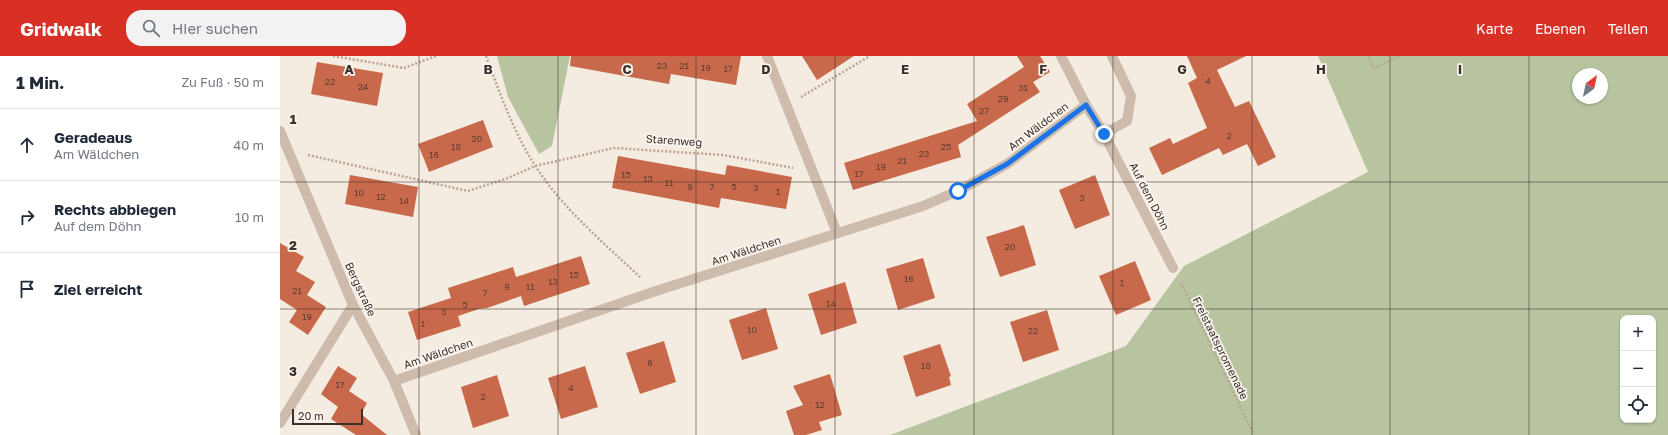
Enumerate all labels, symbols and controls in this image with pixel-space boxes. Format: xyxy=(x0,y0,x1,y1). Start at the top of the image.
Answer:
search box xyxy=(126,10,406,46)
text: Gridwalk xyxy=(20,17,102,40)
icon: search xyxy=(140,17,162,39)
text: Hier suchen xyxy=(172,19,258,37)
text: Karte xyxy=(1476,20,1513,37)
text: Ebenen xyxy=(1535,20,1586,37)
text: Teilen xyxy=(1608,20,1648,37)
house number: 23 xyxy=(657,60,667,71)
house number: 21 xyxy=(679,60,689,71)
text: A xyxy=(344,61,354,77)
text: B xyxy=(483,61,493,77)
text: C xyxy=(622,61,632,77)
text: D xyxy=(761,61,771,77)
text: E xyxy=(901,61,909,77)
text: F xyxy=(1039,61,1047,77)
text: G xyxy=(1177,61,1187,77)
text: H xyxy=(1316,61,1326,77)
text: I xyxy=(1458,61,1462,77)
house number: 19 xyxy=(701,62,711,73)
house number: 17 xyxy=(723,63,733,74)
north arrow xyxy=(1572,68,1608,104)
text: 1 Min. xyxy=(16,72,65,93)
text: Zu Fuß · 50 m xyxy=(181,74,264,90)
house number: 4 xyxy=(1205,75,1211,86)
house number: 22 xyxy=(325,76,335,87)
house number: 24 xyxy=(358,81,369,92)
house number: 31 xyxy=(1018,82,1028,93)
house number: 29 xyxy=(998,93,1008,104)
street label: Am Wäldchen xyxy=(1005,99,1071,153)
house number: 27 xyxy=(979,105,989,116)
text: 1 xyxy=(290,111,297,127)
route end xyxy=(1095,125,1113,143)
text: Geradeaus xyxy=(54,128,132,146)
house number: 2 xyxy=(1226,130,1232,141)
street label: Starenweg xyxy=(645,132,703,148)
house number: 20 xyxy=(472,133,483,144)
icon: ahead xyxy=(16,134,38,156)
text: 40 m xyxy=(233,137,264,153)
house number: 18 xyxy=(451,141,461,152)
house number: 25 xyxy=(941,141,951,152)
text: Am Wäldchen xyxy=(54,146,139,162)
house number: 23 xyxy=(919,148,929,159)
house number: 16 xyxy=(429,149,439,160)
house number: 21 xyxy=(897,155,907,166)
street label: Auf dem Döhn xyxy=(1127,160,1173,232)
house number: 19 xyxy=(876,161,886,172)
house number: 17 xyxy=(854,168,864,179)
house number: 15 xyxy=(621,169,631,180)
house number: 13 xyxy=(643,173,653,184)
house number: 11 xyxy=(665,177,674,188)
house number: 9 xyxy=(687,181,693,192)
house number: 7 xyxy=(710,181,715,192)
house number: 5 xyxy=(731,181,737,192)
house number: 3 xyxy=(753,182,759,193)
route start xyxy=(949,182,967,200)
house number: 1 xyxy=(776,186,781,197)
house number: 10 xyxy=(354,187,364,198)
house number: 12 xyxy=(376,191,386,202)
house number: 3 xyxy=(1079,192,1085,203)
house number: 14 xyxy=(399,195,409,206)
text: Rechts abbiegen xyxy=(54,200,176,218)
icon: right xyxy=(16,206,38,228)
text: 10 m xyxy=(235,209,264,225)
text: Auf dem Döhn xyxy=(54,218,142,234)
street label: Am Wäldchen xyxy=(710,233,782,267)
text: 2 xyxy=(289,237,297,253)
house number: 20 xyxy=(1005,241,1016,252)
street label: Bergstraße xyxy=(343,260,379,318)
house number: 15 xyxy=(569,269,579,280)
house number: 16 xyxy=(904,273,914,284)
house number: 13 xyxy=(548,276,558,287)
house number: 1 xyxy=(1120,277,1125,288)
icon: arrive xyxy=(16,278,38,300)
text: Ziel erreicht xyxy=(54,280,142,298)
house number: 9 xyxy=(504,281,510,292)
house number: 11 xyxy=(526,281,535,292)
house number: 21 xyxy=(292,285,302,296)
house number: 7 xyxy=(483,287,488,298)
street label: Freistaatspromenade xyxy=(1190,295,1252,401)
house number: 14 xyxy=(826,298,836,309)
house number: 5 xyxy=(462,299,468,310)
house number: 3 xyxy=(441,306,447,317)
house number: 19 xyxy=(302,311,312,322)
map controls xyxy=(1620,315,1656,423)
button: + xyxy=(1620,315,1656,351)
house number: 1 xyxy=(421,318,426,329)
house number: 10 xyxy=(747,324,757,335)
house number: 22 xyxy=(1028,325,1038,336)
street label: Am Wäldchen xyxy=(402,335,474,371)
button: − xyxy=(1620,351,1656,387)
house number: 6 xyxy=(647,357,653,368)
house number: 18 xyxy=(921,360,931,371)
text: 3 xyxy=(289,363,297,379)
house number: 17 xyxy=(335,379,345,390)
house number: 4 xyxy=(568,382,574,393)
button: locate xyxy=(1620,387,1656,423)
house number: 2 xyxy=(480,391,486,402)
house number: 12 xyxy=(815,399,825,410)
scale bar xyxy=(292,407,363,426)
text: 20 m xyxy=(298,409,324,422)

